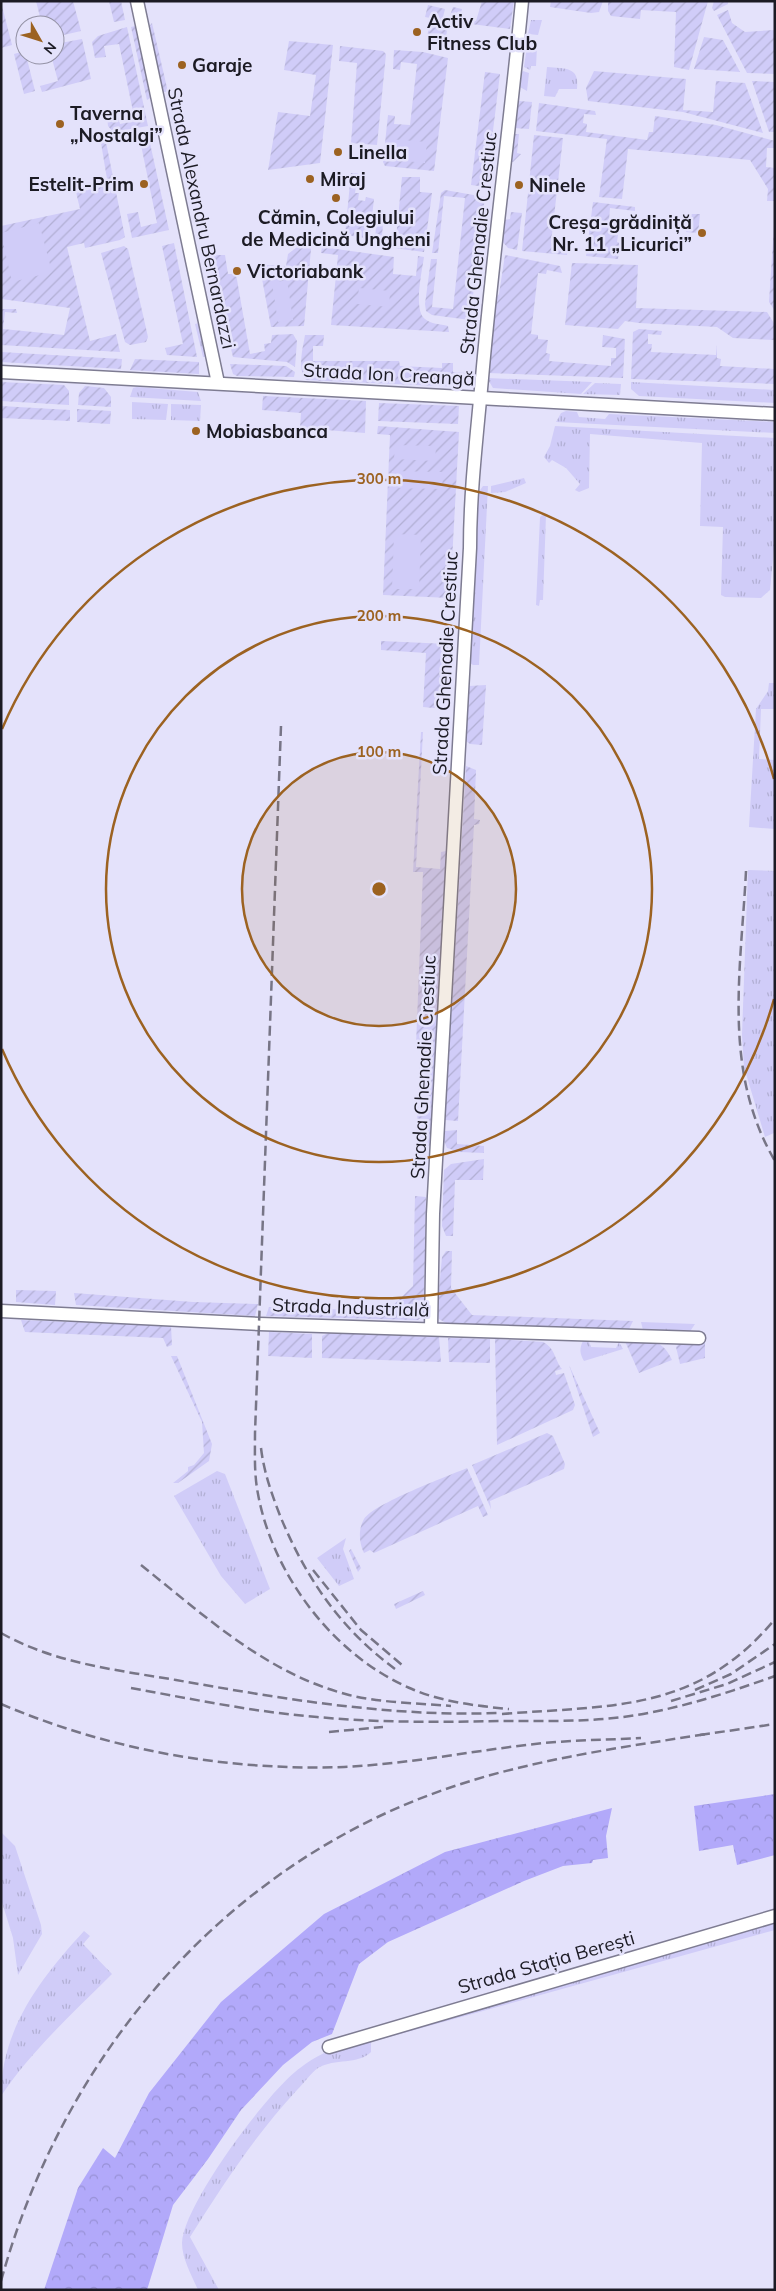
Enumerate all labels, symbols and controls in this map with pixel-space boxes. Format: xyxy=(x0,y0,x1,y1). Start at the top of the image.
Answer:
place label: Activ Fitness Club xyxy=(427,9,537,55)
north arrow xyxy=(15,15,65,65)
marker: Activ Fitness Club xyxy=(411,26,423,38)
text: N xyxy=(40,38,60,58)
place label: Garaje xyxy=(192,53,252,77)
marker: Garaje xyxy=(176,59,188,71)
street label: Strada Alexandru Bernardazzi xyxy=(163,85,241,351)
place label: Taverna „Nostalgi” xyxy=(70,101,163,147)
marker: Taverna „Nostalgi” xyxy=(54,118,66,130)
street label: Strada Ghenadie Crestiuc xyxy=(454,130,502,356)
place label: Linella xyxy=(348,140,407,164)
marker: Linella xyxy=(332,146,344,158)
place label: Miraj xyxy=(320,167,366,191)
place label: Estelit-Prim xyxy=(29,172,134,196)
marker: Miraj xyxy=(304,173,316,185)
place label: Ninele xyxy=(529,173,586,197)
marker: Estelit-Prim xyxy=(138,178,150,190)
marker: Ninele xyxy=(513,179,525,191)
marker: Cămin, Colegiului de Medicină Ungheni xyxy=(330,192,342,204)
place label: Cămin, Colegiului de Medicină Ungheni xyxy=(241,205,431,251)
place label: Creșa-grădiniță Nr. 11 „Licurici” xyxy=(548,210,692,256)
marker: Creșa-grădiniță Nr. 11 „Licurici” xyxy=(696,227,708,239)
place label: Victoriabank xyxy=(246,259,364,283)
marker: Victoriabank xyxy=(231,265,243,277)
street label: Strada Ion Creangă xyxy=(303,358,475,390)
place label: Mobiasbanca xyxy=(206,419,328,443)
marker: Mobiasbanca xyxy=(190,425,202,437)
text: 300 m xyxy=(357,469,401,488)
street label: Strada Ghenadie Crestiuc xyxy=(427,550,463,776)
text: 200 m xyxy=(357,606,401,625)
text: 100 m xyxy=(357,742,401,761)
centre of rings xyxy=(370,880,388,898)
street label: Strada Ghenadie Crestiuc xyxy=(405,954,441,1180)
street label: Strada Industrială xyxy=(272,1292,430,1322)
street label: Strada Stația Berești xyxy=(455,1925,637,2000)

